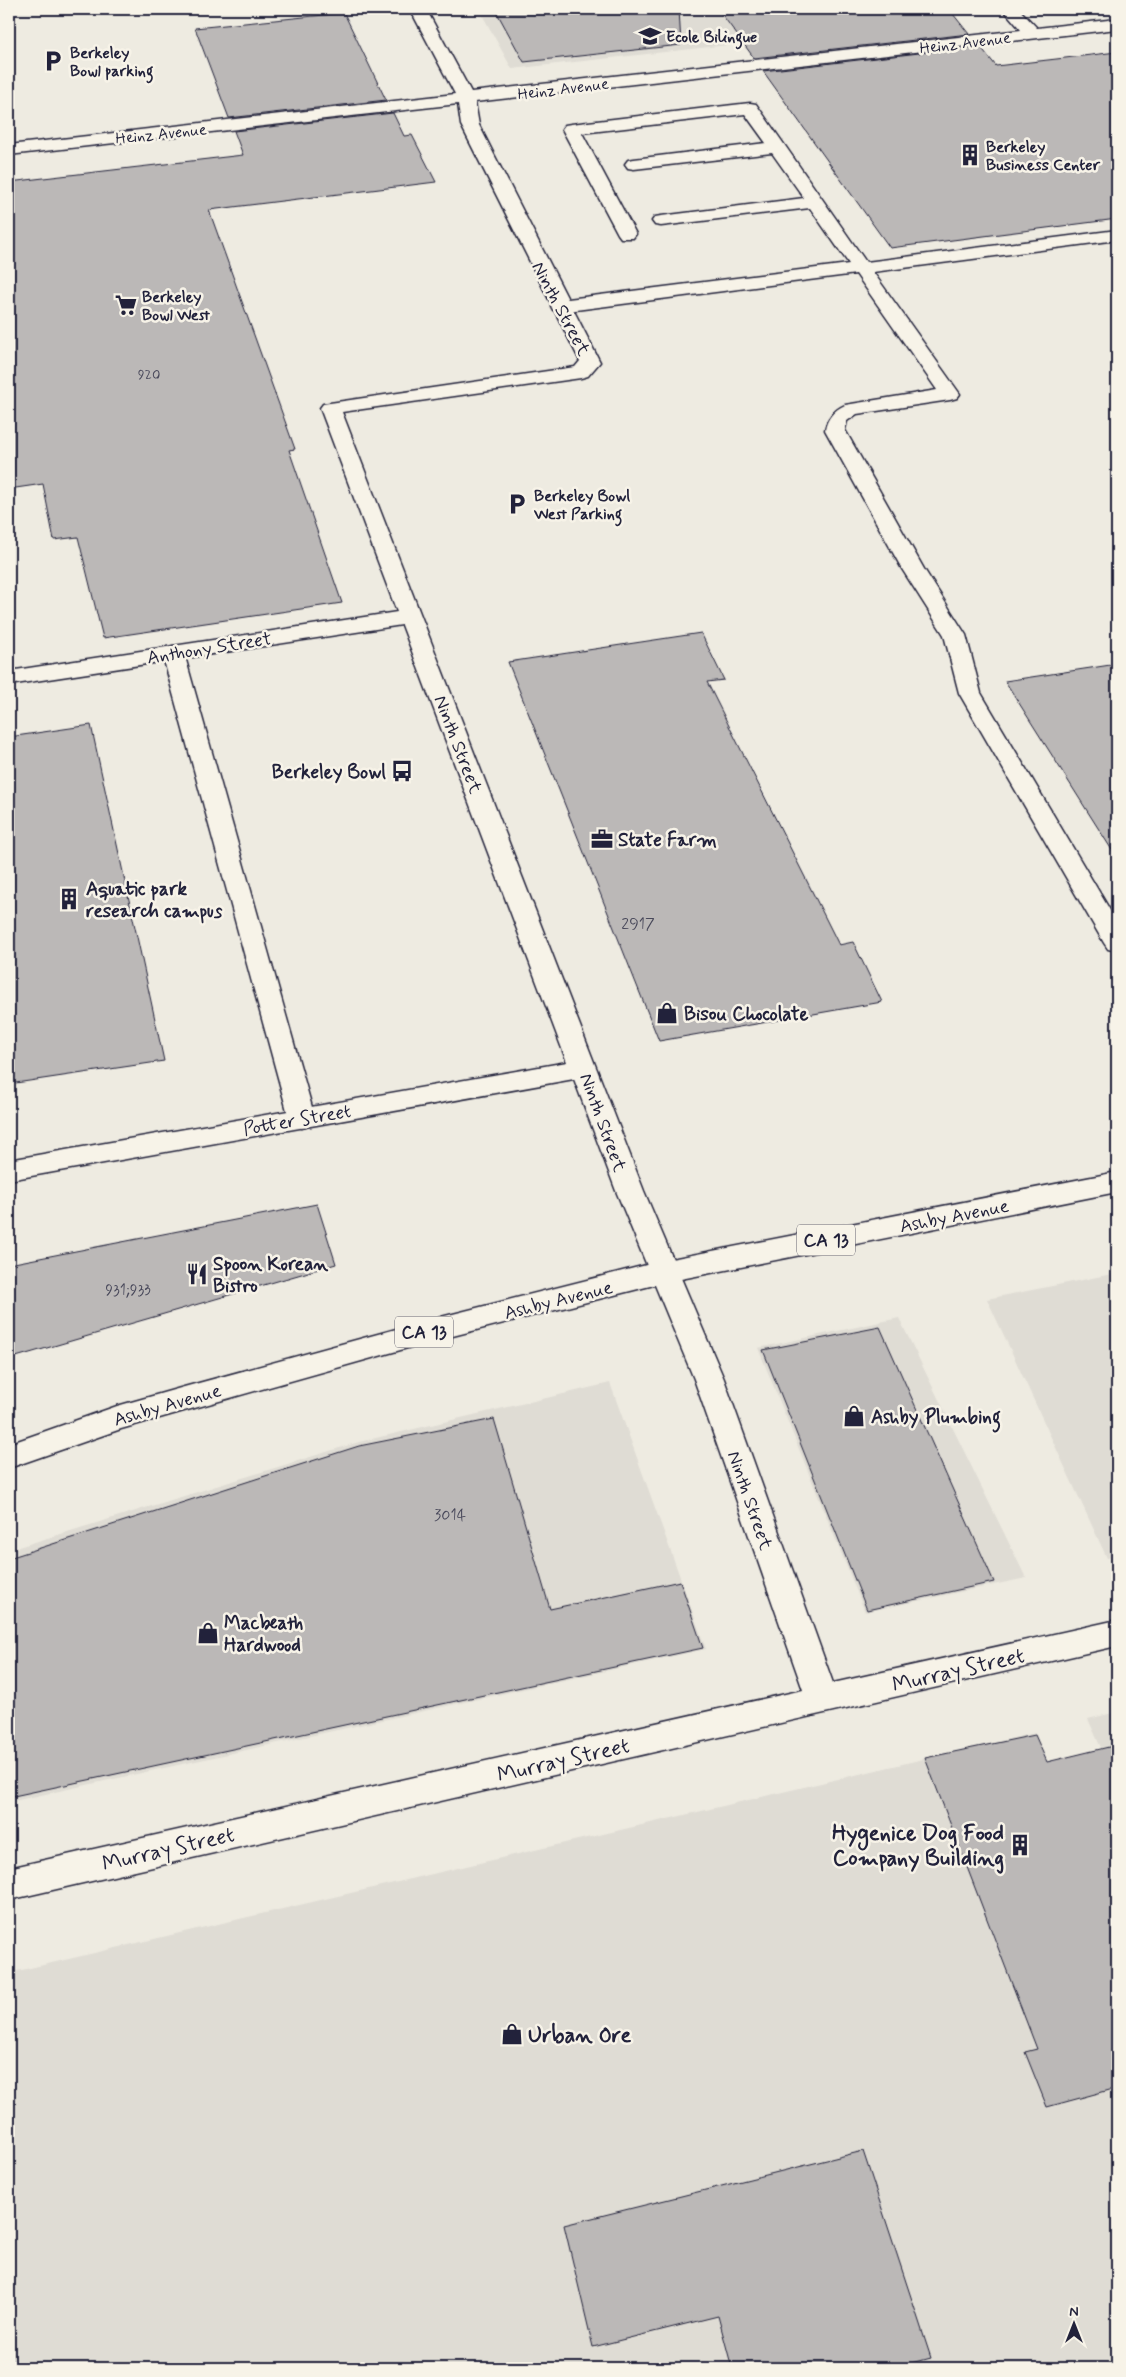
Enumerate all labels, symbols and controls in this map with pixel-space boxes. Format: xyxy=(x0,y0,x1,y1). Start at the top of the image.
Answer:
school or university icon: Ecole Bilingue xyxy=(637,23,663,49)
place label: Ecole Bilingue xyxy=(666,27,757,50)
street label: Heinz Avenue xyxy=(918,27,1012,59)
place label: Berkeley Bowl parking xyxy=(70,43,153,84)
parking icon: Berkeley Bowl parking xyxy=(40,48,66,74)
street label: Heinz Avenue xyxy=(516,73,610,105)
street label: Heinz Avenue xyxy=(114,119,208,150)
place label: Berkeley Business Center xyxy=(986,137,1101,176)
building icon: Berkeley Business Center xyxy=(957,142,983,168)
street label: Ninth Street xyxy=(525,257,596,360)
place label: Berkeley Bowl West xyxy=(142,287,211,326)
supermarket icon: Berkeley Bowl West xyxy=(113,292,139,318)
house number: 920 xyxy=(138,366,160,384)
place label: Berkeley Bowl West Parking xyxy=(533,486,630,527)
parking icon: Berkeley Bowl West Parking xyxy=(504,491,530,517)
street label: Anthony Street xyxy=(145,626,273,671)
street label: Ninth Street xyxy=(427,692,488,797)
bus stop icon: Berkeley Bowl xyxy=(389,758,415,784)
place label: Berkeley Bowl xyxy=(272,760,386,785)
office icon: State Farm xyxy=(589,826,615,852)
place label: State Farm xyxy=(618,828,717,853)
place label: Aquatic park research campus xyxy=(86,877,223,924)
building icon: Aquatic park research campus xyxy=(56,886,82,912)
house number: 2917 xyxy=(621,914,655,935)
shop icon: Bisou Chocolate xyxy=(654,1000,680,1026)
place label: Bisou Chocolate xyxy=(684,1002,808,1027)
street label: Ninth Street xyxy=(573,1070,632,1175)
street label: Potter Street xyxy=(241,1099,353,1142)
street label: Ashby Avenue xyxy=(898,1194,1011,1239)
road number: CA 13 xyxy=(797,1224,855,1256)
place label: Spoon Korean Bistro xyxy=(213,1252,328,1299)
restaurant icon: Spoon Korean Bistro xyxy=(184,1261,210,1287)
street label: Ashby Avenue xyxy=(502,1275,615,1326)
house number: 931;933 xyxy=(105,1280,151,1301)
road number: CA 13 xyxy=(395,1316,453,1348)
street label: Ashby Avenue xyxy=(111,1378,224,1433)
shop icon: Ashby Plumbing xyxy=(841,1403,867,1429)
place label: Ashby Plumbing xyxy=(871,1405,1001,1433)
street label: Ninth Street xyxy=(721,1448,778,1553)
house number: 3014 xyxy=(434,1505,466,1526)
place label: Macbeath Hardwood xyxy=(224,1611,303,1658)
shop icon: Macbeath Hardwood xyxy=(195,1620,221,1646)
street label: Murray Street xyxy=(890,1642,1027,1700)
street label: Murray Street xyxy=(495,1732,632,1790)
place label: Hygenice Dog Food Company Building xyxy=(832,1820,1004,1874)
street label: Murray Street xyxy=(100,1821,237,1879)
building icon: Hygenice Dog Food Company Building xyxy=(1007,1832,1033,1858)
shop icon: Urban Ore xyxy=(499,2021,525,2047)
place label: Urban Ore xyxy=(528,2022,631,2050)
north arrow xyxy=(1048,2300,1098,2350)
text: N xyxy=(1069,2303,1079,2321)

